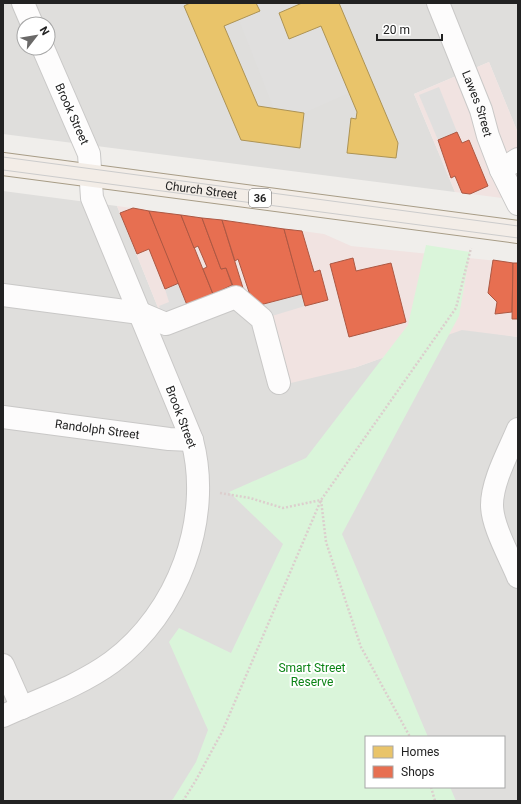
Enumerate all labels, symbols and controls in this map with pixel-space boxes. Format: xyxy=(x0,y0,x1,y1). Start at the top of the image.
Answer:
north arrow xyxy=(16,16,56,56)
scale bar xyxy=(377,16,442,42)
text: 20 m xyxy=(383,23,410,37)
text: N xyxy=(37,24,52,38)
street label: Lawes Street xyxy=(459,68,495,138)
street label: Brook Street xyxy=(52,81,92,147)
street label: Church Street xyxy=(164,178,238,202)
road number: 36 xyxy=(249,189,271,207)
street label: Brook Street xyxy=(163,384,199,450)
street label: Randolph Street xyxy=(54,417,140,442)
park label: Smart Street Reserve xyxy=(278,661,346,689)
legend xyxy=(365,736,505,788)
text: Homes xyxy=(401,745,439,759)
text: Shops xyxy=(401,765,435,779)

